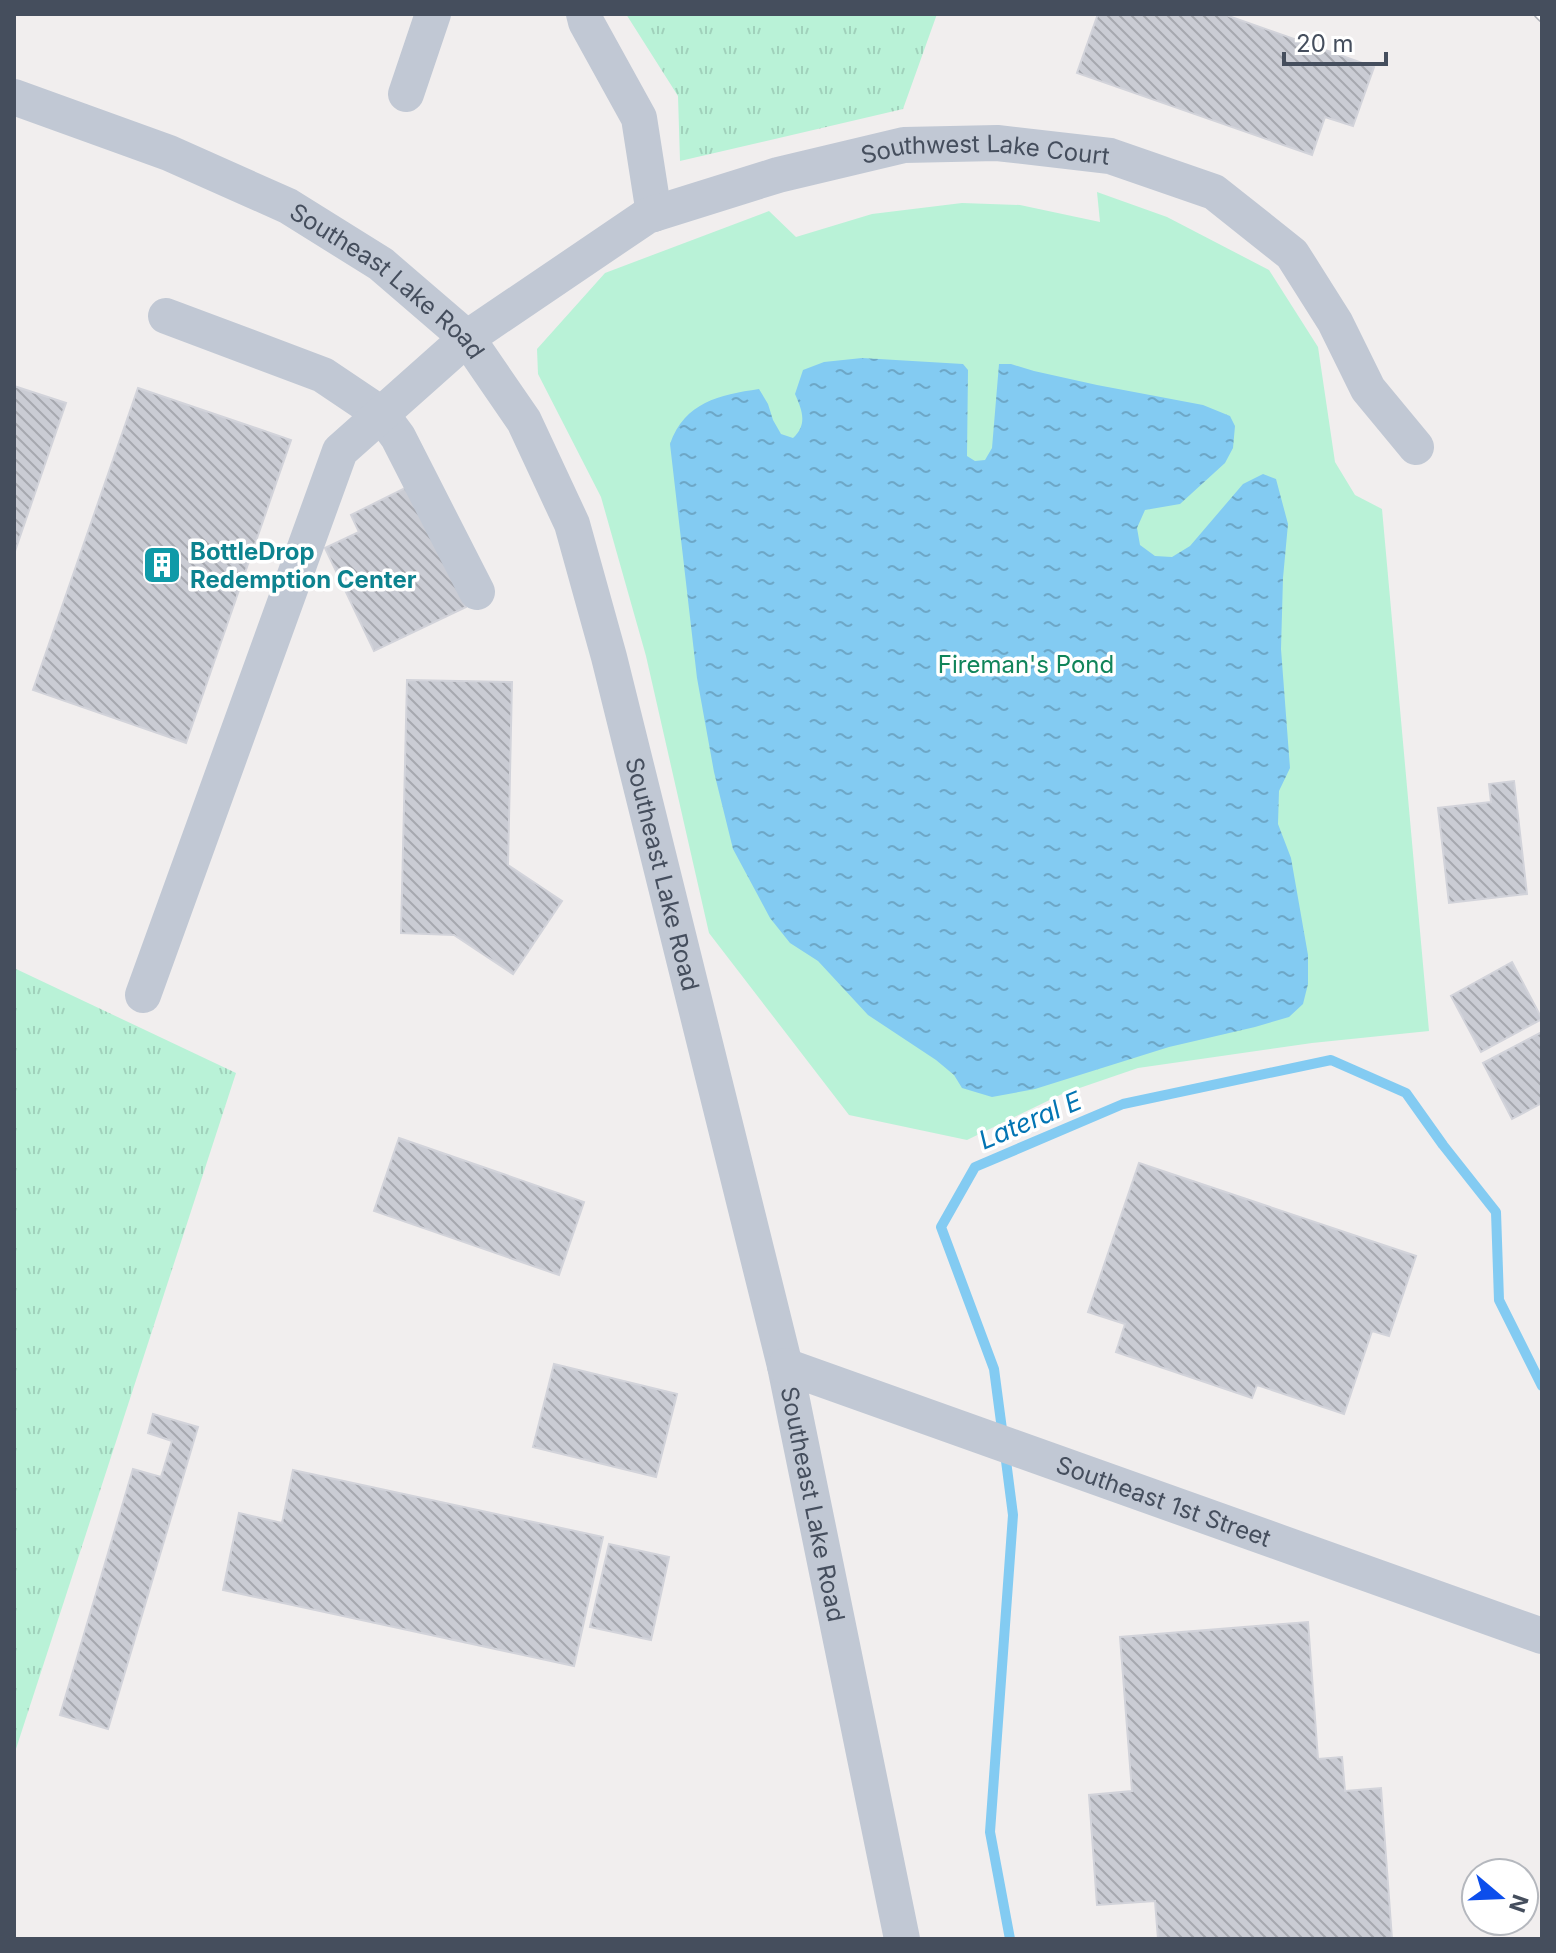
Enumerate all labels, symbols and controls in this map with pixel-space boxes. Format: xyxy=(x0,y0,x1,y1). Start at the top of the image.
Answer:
scale bar xyxy=(1284,16,1386,66)
text: 20 m xyxy=(1296,29,1354,58)
street label: Southwest Lake Court xyxy=(858,128,1111,170)
street label: Southeast Lake Road xyxy=(285,196,491,364)
place label: BottleDrop Redemption Center xyxy=(190,537,417,594)
building icon: BottleDrop Redemption Center xyxy=(141,544,183,586)
park label: Fireman's Pond xyxy=(938,650,1114,679)
street label: Southeast Lake Road xyxy=(620,754,706,994)
water label: Lateral E xyxy=(974,1084,1086,1155)
street label: Southeast Lake Road xyxy=(775,1384,851,1624)
street label: Southeast 1st Street xyxy=(1052,1449,1275,1553)
north arrow xyxy=(1460,1857,1540,1937)
text: N xyxy=(1504,1891,1534,1916)

